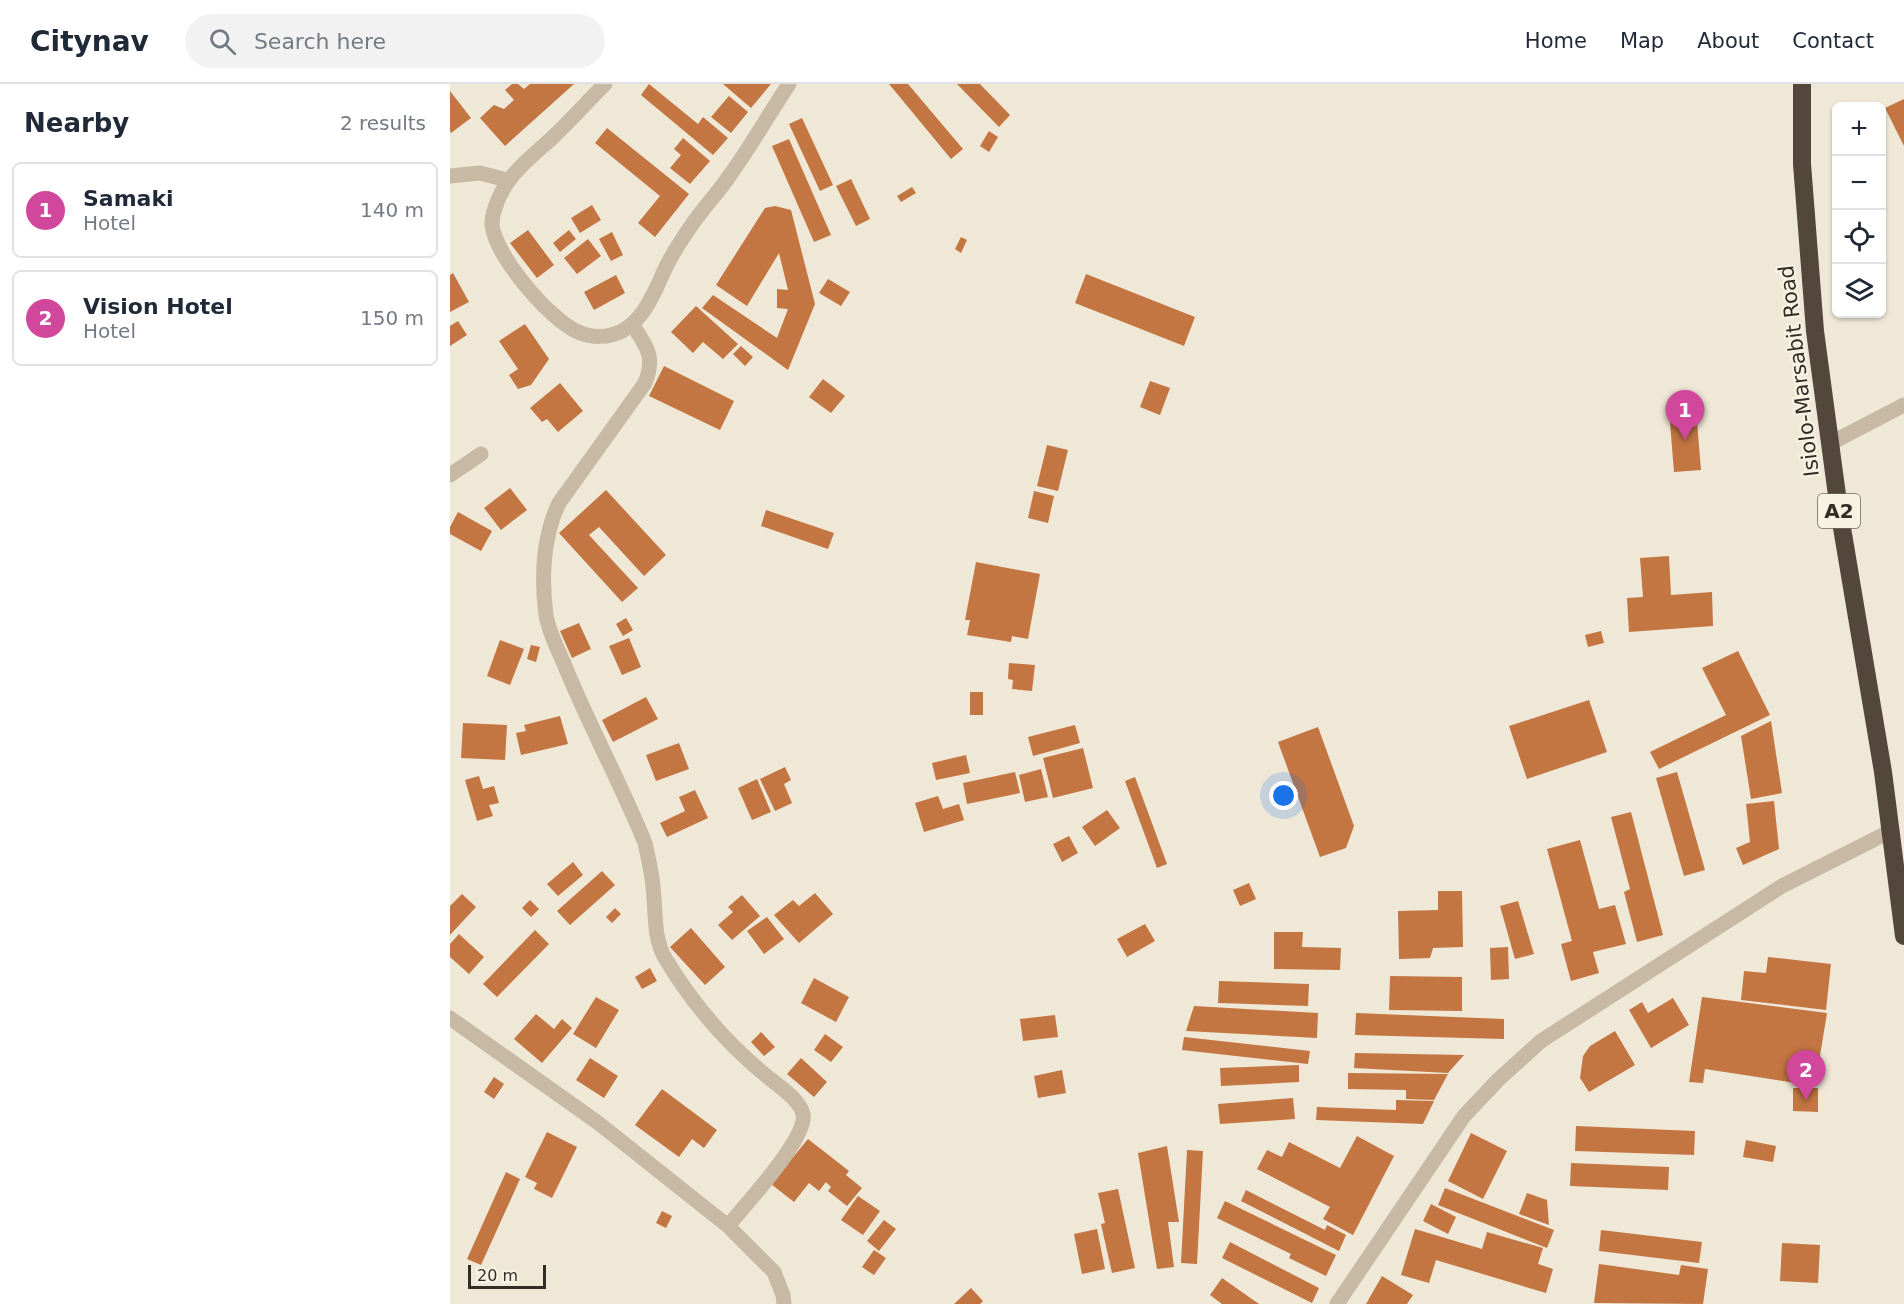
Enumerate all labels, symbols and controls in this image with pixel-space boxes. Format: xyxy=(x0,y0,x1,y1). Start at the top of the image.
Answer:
search box xyxy=(185,14,605,68)
text: Citynav xyxy=(30,25,149,58)
icon: search xyxy=(206,25,239,58)
text: Search here xyxy=(254,29,386,54)
text: Home xyxy=(1525,29,1587,53)
text: Map xyxy=(1620,29,1664,53)
text: About xyxy=(1697,29,1759,53)
text: Contact xyxy=(1792,29,1874,53)
map controls xyxy=(1832,102,1886,318)
button: + xyxy=(1832,102,1886,156)
text: Nearby xyxy=(24,108,129,138)
text: 2 results xyxy=(340,111,426,135)
button: − xyxy=(1832,156,1886,210)
text: Samaki xyxy=(83,186,174,211)
text: 1 xyxy=(39,198,52,222)
text: 140 m xyxy=(360,198,424,222)
button: locate xyxy=(1832,210,1886,264)
text: Hotel xyxy=(83,211,136,235)
street label: Isiolo-Marsabit Road xyxy=(1774,264,1824,478)
button: layers xyxy=(1832,264,1886,318)
text: Vision Hotel xyxy=(83,294,233,319)
text: 2 xyxy=(39,306,52,330)
text: 150 m xyxy=(360,306,424,330)
text: Hotel xyxy=(83,319,136,343)
pin: 1 xyxy=(1666,390,1704,440)
road number: A2 xyxy=(1818,494,1860,528)
your location xyxy=(1269,781,1298,810)
pin: 2 xyxy=(1786,1050,1826,1100)
scale bar xyxy=(468,1262,546,1290)
text: 20 m xyxy=(477,1266,518,1285)

